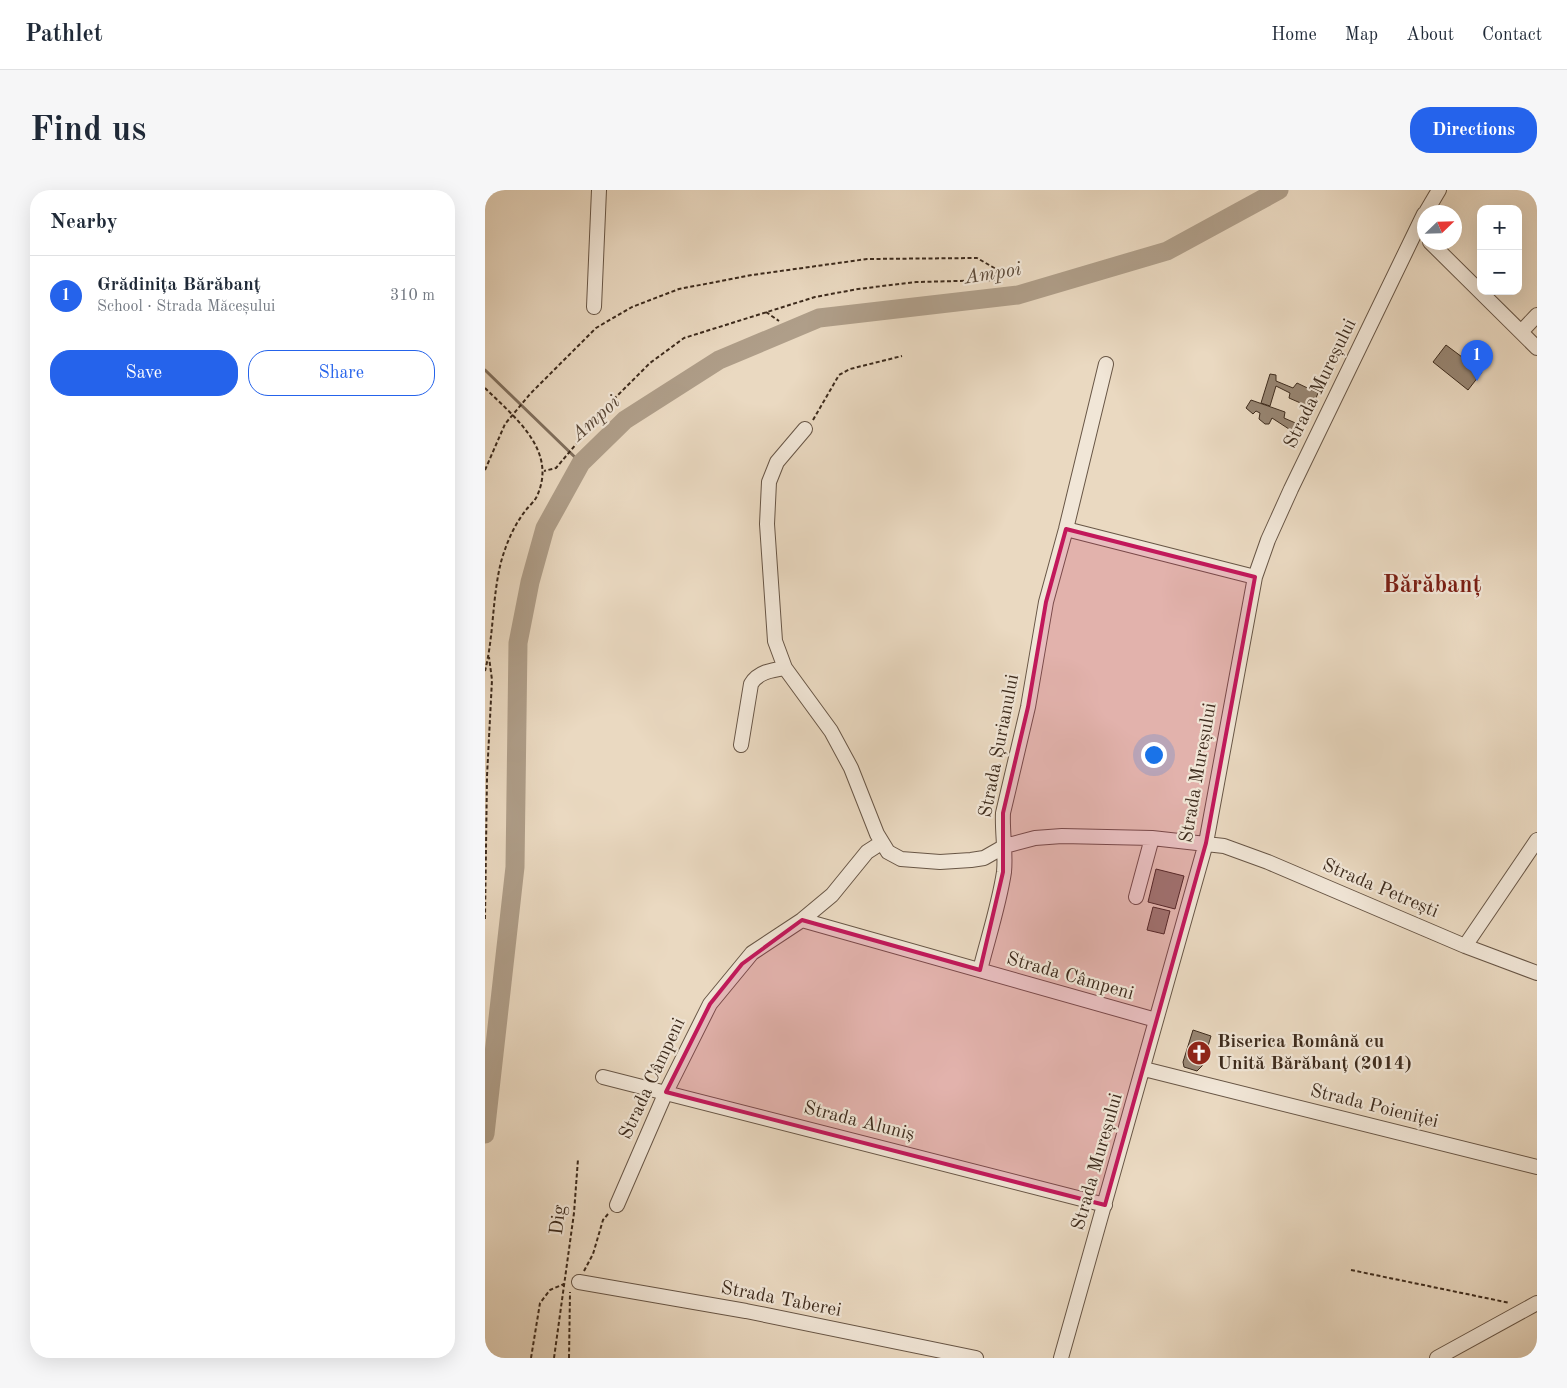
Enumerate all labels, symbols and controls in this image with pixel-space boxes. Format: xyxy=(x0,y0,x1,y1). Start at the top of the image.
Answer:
text: Pathlet xyxy=(25,23,103,47)
text: Home xyxy=(1271,26,1317,44)
text: Map xyxy=(1345,26,1378,44)
text: About xyxy=(1406,26,1454,44)
text: Contact xyxy=(1482,26,1542,44)
button: Directions xyxy=(1410,107,1537,153)
text: Find us xyxy=(30,113,146,148)
north arrow xyxy=(1417,205,1462,250)
map controls xyxy=(1477,205,1522,295)
button: + xyxy=(1477,205,1522,250)
text: Nearby xyxy=(50,212,118,233)
button: − xyxy=(1477,250,1522,295)
water label: Ampoi xyxy=(962,260,1023,289)
text: Grădinița Bărăbanț xyxy=(97,276,261,295)
text: 1 xyxy=(61,288,71,304)
text: 310 m xyxy=(390,288,435,304)
text: School · Strada Măceșului xyxy=(97,299,275,315)
street label: Strada Mureșului xyxy=(1281,316,1361,452)
pin: 1 xyxy=(1461,340,1493,381)
button: Save xyxy=(50,350,238,396)
button: Share xyxy=(248,350,435,396)
water label: Ampoi xyxy=(567,392,624,446)
district label: Bărăbanț xyxy=(1383,574,1482,598)
street label: Strada Șurianului xyxy=(977,673,1023,819)
street label: Strada Mureșului xyxy=(1177,702,1221,844)
your location xyxy=(1141,742,1167,768)
street label: Strada Petrești xyxy=(1319,856,1441,922)
street label: Strada Câmpeni xyxy=(1004,950,1136,1004)
street label: Strada Câmpeni xyxy=(617,1015,689,1143)
place label: Biserica Română cu Unită Bărăbanț (2014) xyxy=(1217,1033,1412,1074)
church icon: Biserica Română cu Unită Bărăbanț (2014) xyxy=(1186,1040,1212,1066)
street label: Strada Poieniței xyxy=(1308,1082,1440,1132)
street label: Strada Mureșului xyxy=(1069,1091,1127,1233)
street label: Strada Aluniș xyxy=(802,1099,916,1145)
street label: Dig xyxy=(548,1203,570,1236)
street label: Strada Taberei xyxy=(719,1279,843,1321)

